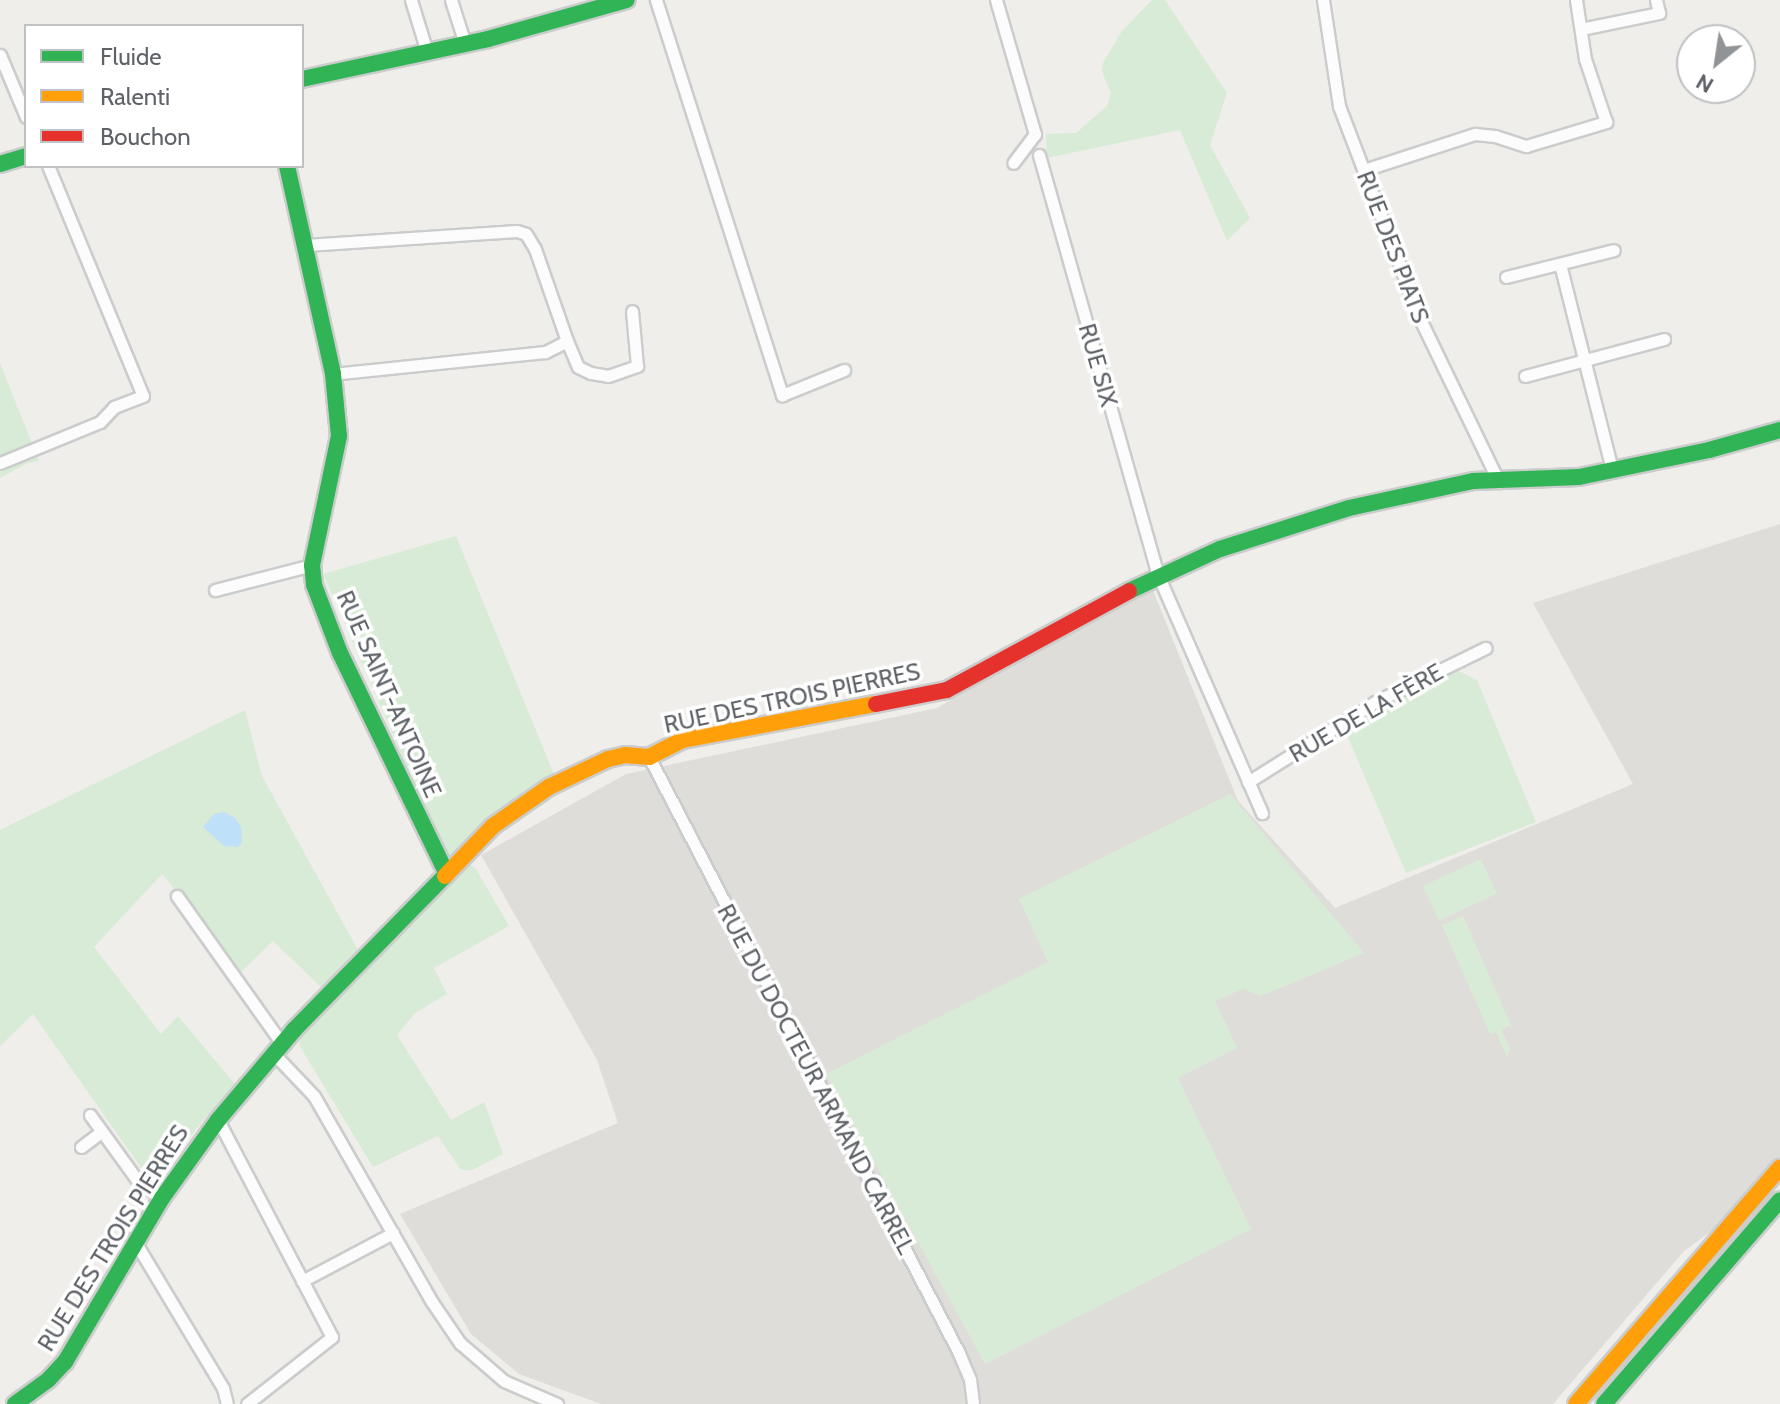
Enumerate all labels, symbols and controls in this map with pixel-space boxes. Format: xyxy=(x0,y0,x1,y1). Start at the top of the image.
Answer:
legend xyxy=(24,24,304,168)
north arrow xyxy=(1676,24,1756,104)
text: Fluide xyxy=(100,42,162,71)
text: N xyxy=(1691,68,1718,99)
text: Ralenti xyxy=(100,82,170,111)
text: Bouchon xyxy=(100,122,191,151)
street label: RUE DES PIATS xyxy=(1351,167,1435,327)
street label: RUE SIX xyxy=(1072,320,1124,410)
street label: RUE SAINT-ANTOINE xyxy=(330,586,448,802)
street label: RUE DES TROIS PIERRES xyxy=(661,657,923,739)
street label: RUE DE LA FÈRE xyxy=(1284,657,1448,769)
street label: RUE DU DOCTEUR ARMAND CARREL xyxy=(711,899,921,1259)
street label: RUE DES TROIS PIERRES xyxy=(32,1120,194,1356)

